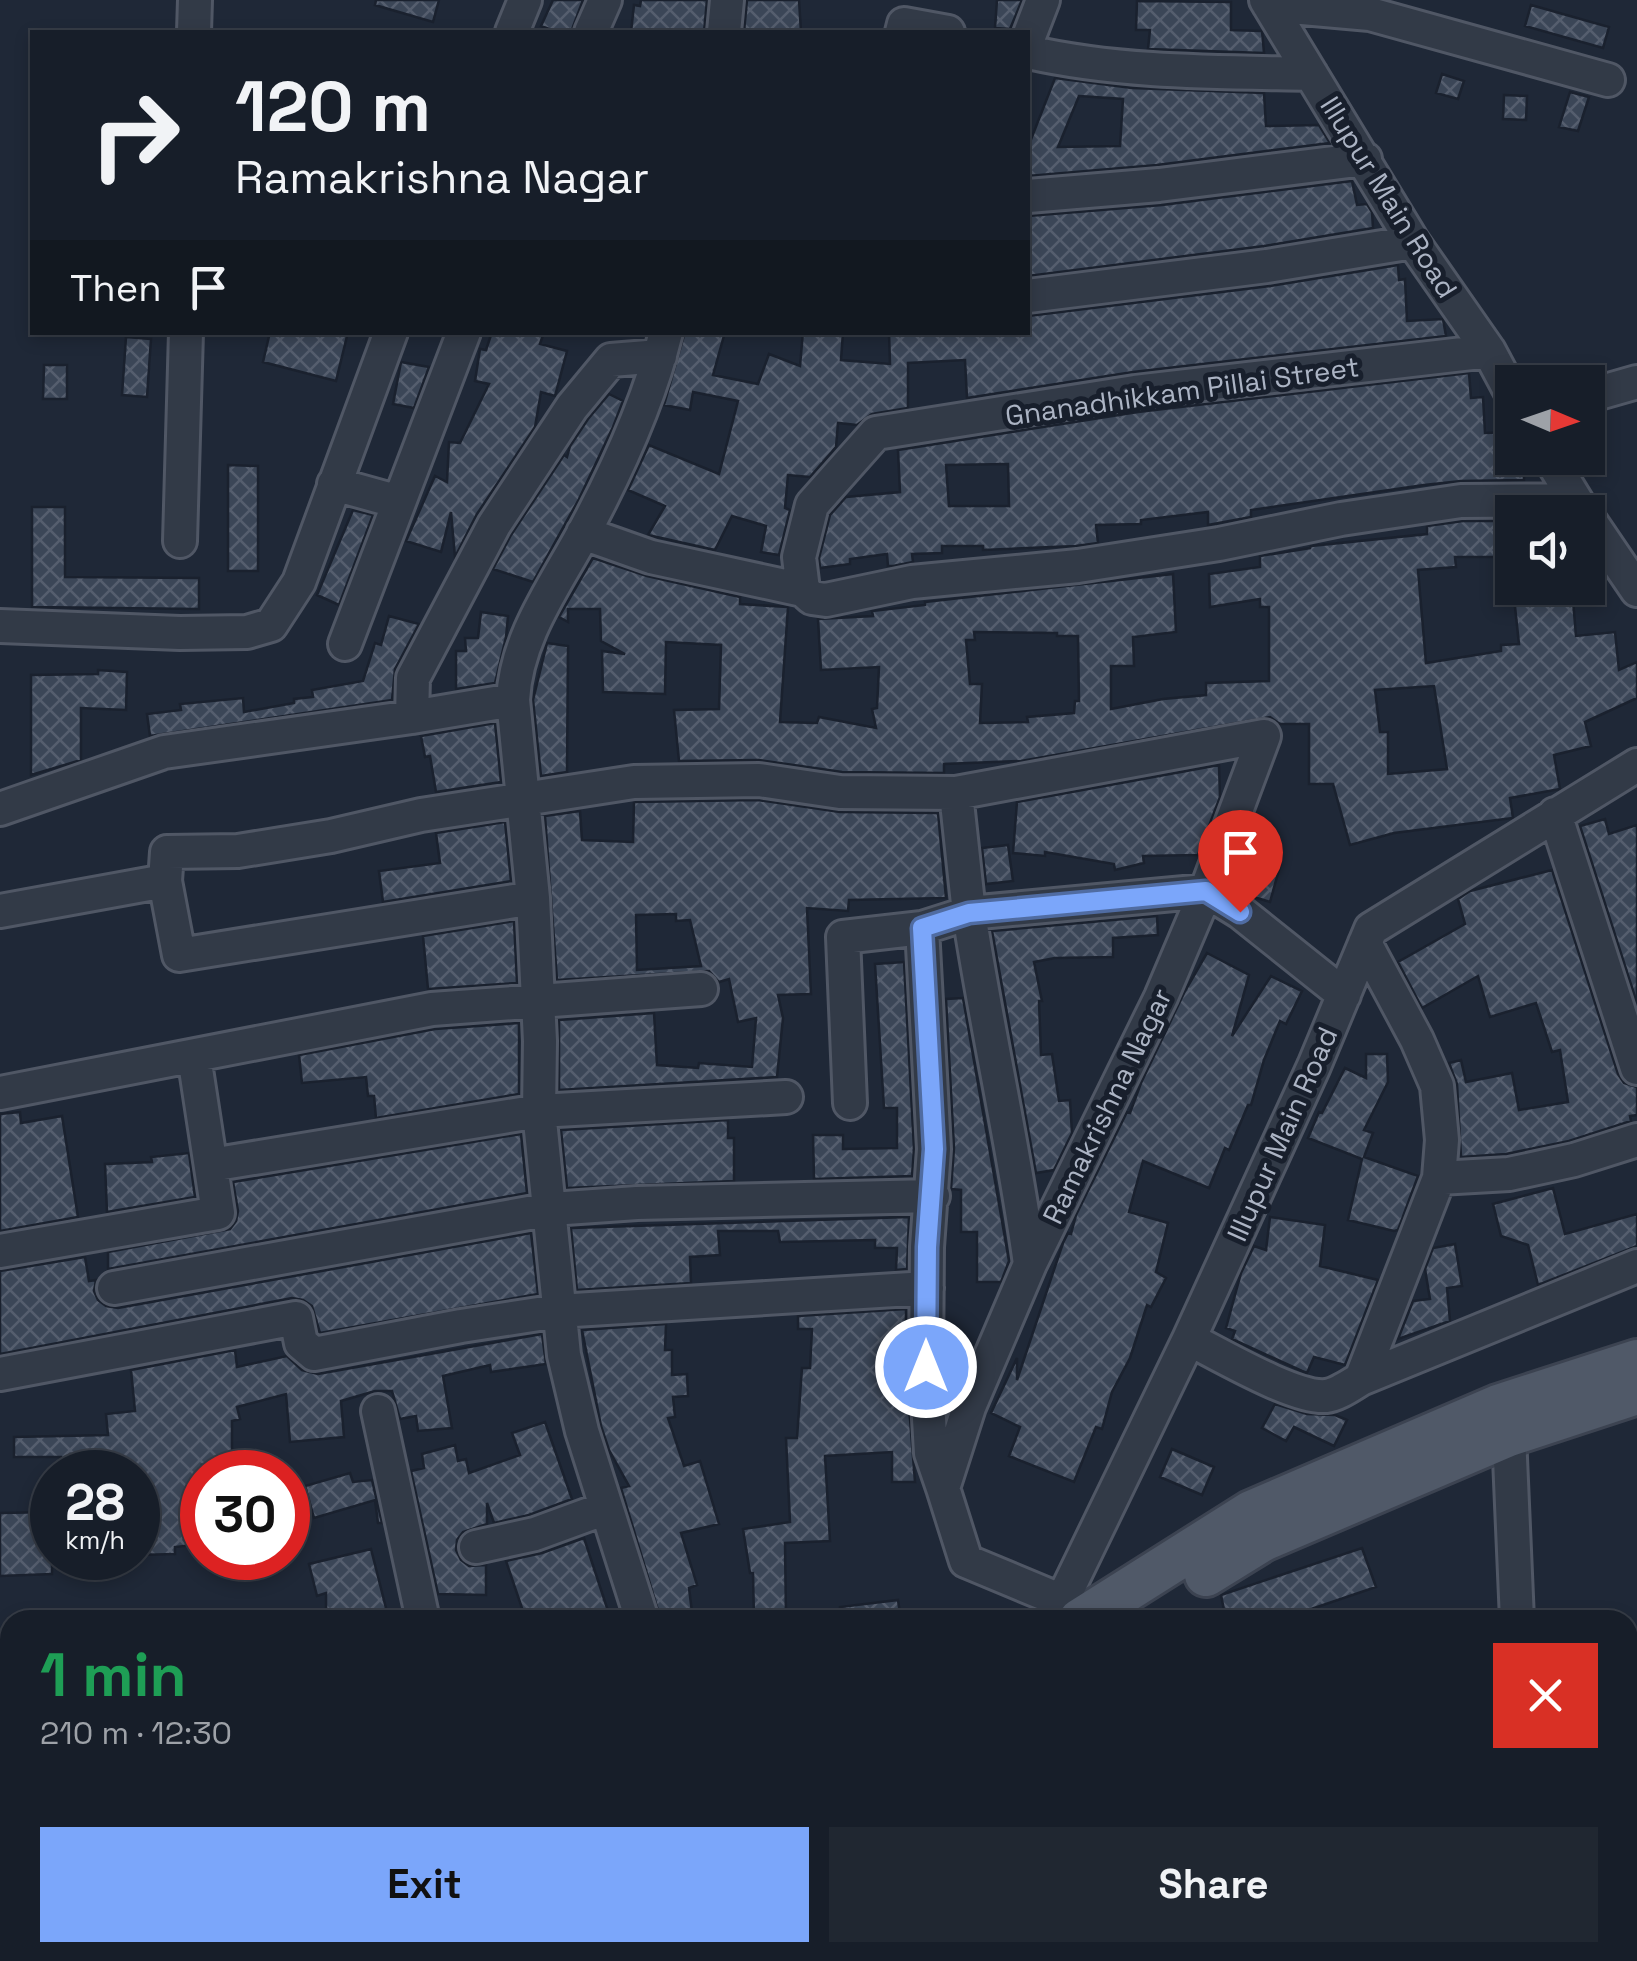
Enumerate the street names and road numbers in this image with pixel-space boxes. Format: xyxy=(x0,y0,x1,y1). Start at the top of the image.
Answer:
street label: Illupur Main Road xyxy=(1313,90,1465,304)
street label: Gnanadhikkam Pillai Street xyxy=(1003,348,1361,434)
street label: Ramakrishna Nagar xyxy=(1034,982,1180,1230)
street label: Illupur Main Road xyxy=(1219,1021,1345,1247)

